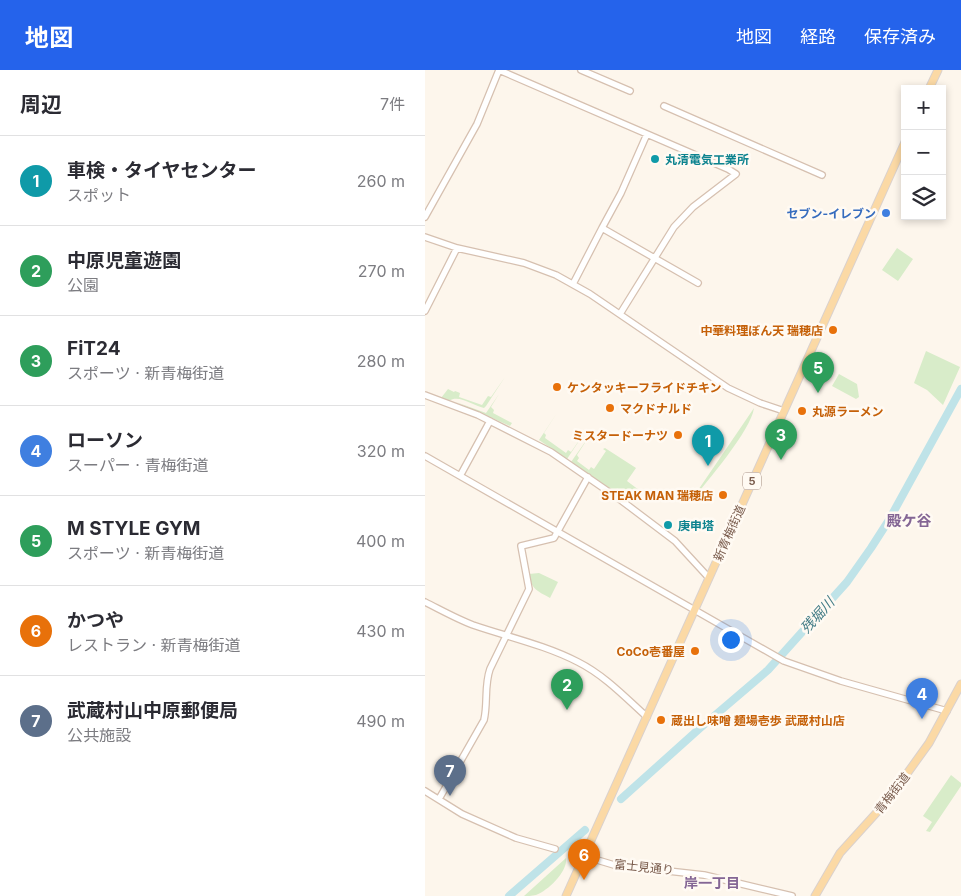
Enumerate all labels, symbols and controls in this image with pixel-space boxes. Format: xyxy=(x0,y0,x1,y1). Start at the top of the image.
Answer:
text: 地図 xyxy=(25,23,73,52)
text: 地図 xyxy=(736,26,772,47)
text: 経路 xyxy=(800,26,836,47)
text: 保存済み xyxy=(864,26,936,47)
map controls xyxy=(901,85,946,220)
button: + xyxy=(901,85,946,130)
text: 周辺 xyxy=(20,92,62,117)
text: 7件 xyxy=(380,94,405,114)
button: − xyxy=(901,130,946,175)
place label: 丸清電気工業所 xyxy=(665,152,749,167)
marker: 丸清電気工業所 xyxy=(649,153,661,165)
text: 車検・タイヤセンター xyxy=(67,159,256,182)
text: 1 xyxy=(33,171,39,191)
text: 260 m xyxy=(357,171,405,191)
button: layers xyxy=(901,175,946,220)
text: スポット xyxy=(67,185,131,205)
place label: セブン-イレブン xyxy=(786,206,876,221)
marker: セブン-イレブン xyxy=(880,207,892,219)
text: 中原児童遊園 xyxy=(67,249,181,272)
text: 2 xyxy=(31,261,41,281)
text: 270 m xyxy=(358,261,405,281)
text: 公園 xyxy=(67,275,99,295)
place label: 中華料理ぼん天 瑞穂店 xyxy=(700,323,823,338)
marker: 中華料理ぼん天 瑞穂店 xyxy=(827,324,839,336)
text: FiT24 xyxy=(67,337,121,360)
text: 3 xyxy=(31,351,41,371)
text: 280 m xyxy=(357,351,405,371)
pin: 5 xyxy=(802,352,834,393)
text: スポーツ · 新青梅街道 xyxy=(67,363,224,383)
place label: ケンタッキーフライドチキン xyxy=(567,380,722,395)
marker: ケンタッキーフライドチキン xyxy=(551,381,563,393)
place label: マクドナルド xyxy=(620,401,692,416)
marker: マクドナルド xyxy=(604,402,616,414)
place label: 丸源ラーメン xyxy=(812,404,884,419)
marker: 丸源ラーメン xyxy=(796,405,808,417)
pin: 3 xyxy=(765,419,797,460)
pin: 1 xyxy=(692,425,724,466)
place label: ミスタードーナツ xyxy=(572,428,668,443)
text: ローソン xyxy=(67,429,143,452)
marker: ミスタードーナツ xyxy=(672,429,684,441)
text: 4 xyxy=(31,441,41,461)
text: 320 m xyxy=(357,441,405,461)
text: スーパー · 青梅街道 xyxy=(67,455,208,475)
road number: 5 xyxy=(743,472,761,490)
place label: STEAK MAN 瑞穂店 xyxy=(601,488,713,503)
marker: STEAK MAN 瑞穂店 xyxy=(717,489,729,501)
street label: 新青梅街道 xyxy=(710,503,748,563)
district label: 殿ケ谷 xyxy=(886,511,932,530)
text: M STYLE GYM xyxy=(67,517,200,540)
place label: 庚申塔 xyxy=(678,518,714,533)
marker: 庚申塔 xyxy=(662,519,674,531)
text: 5 xyxy=(31,531,41,551)
text: 400 m xyxy=(356,531,405,551)
text: スポーツ · 新青梅街道 xyxy=(67,543,224,563)
water label: 残堀川 xyxy=(797,592,839,636)
text: かつや xyxy=(67,609,124,632)
text: 6 xyxy=(31,621,41,641)
text: 430 m xyxy=(356,621,405,641)
your location xyxy=(718,627,744,653)
text: レストラン · 新青梅街道 xyxy=(67,635,241,655)
place label: CoCo壱番屋 xyxy=(617,644,685,659)
marker: CoCo壱番屋 xyxy=(689,645,701,657)
pin: 2 xyxy=(551,669,583,710)
pin: 4 xyxy=(906,678,938,719)
text: 武蔵村山中原郵便局 xyxy=(67,699,238,722)
text: 7 xyxy=(31,711,41,731)
text: 490 m xyxy=(356,711,405,731)
place label: 蔵出し味噌 麺場壱歩 武蔵村山店 xyxy=(671,713,845,728)
marker: 蔵出し味噌 麺場壱歩 武蔵村山店 xyxy=(655,714,667,726)
text: 公共施設 xyxy=(67,725,131,745)
pin: 7 xyxy=(434,755,466,796)
street label: 青梅街道 xyxy=(871,769,913,817)
pin: 6 xyxy=(568,839,600,880)
street label: 富士見通り xyxy=(613,856,675,878)
district label: 岸一丁目 xyxy=(684,874,740,891)

